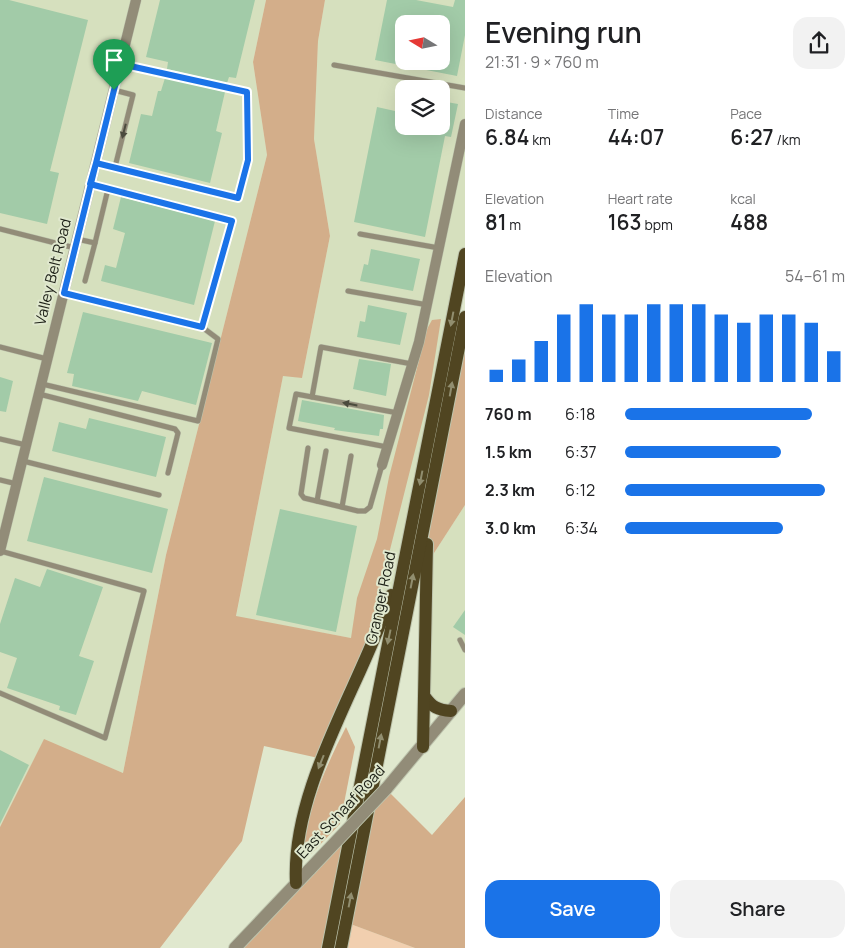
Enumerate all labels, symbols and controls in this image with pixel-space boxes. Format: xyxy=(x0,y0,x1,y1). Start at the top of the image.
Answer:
text: Evening run xyxy=(485,13,642,51)
north arrow xyxy=(395,15,450,70)
map controls xyxy=(395,15,450,135)
button: share xyxy=(793,17,845,69)
pin xyxy=(93,39,135,90)
icon: arrive xyxy=(100,46,128,74)
text: 21:31 · 9 × 760 m xyxy=(485,51,599,73)
button: layers xyxy=(395,80,450,135)
text: Distance xyxy=(485,104,542,123)
text: Time xyxy=(608,104,639,123)
text: Pace xyxy=(730,104,762,123)
text: 6.84 xyxy=(485,123,529,151)
text: 44:07 xyxy=(608,123,664,151)
text: 6:27 xyxy=(730,123,774,151)
one-way arrow xyxy=(120,124,128,139)
text: km xyxy=(529,130,551,149)
text: /km xyxy=(774,130,801,149)
text: Elevation xyxy=(485,189,544,208)
text: Heart rate xyxy=(608,189,673,208)
text: kcal xyxy=(730,189,756,208)
text: 81 xyxy=(485,208,507,236)
text: 163 xyxy=(608,208,642,236)
text: 488 xyxy=(730,208,768,236)
text: m xyxy=(507,215,521,234)
text: bpm xyxy=(642,215,673,234)
street label: Valley Belt Road xyxy=(29,216,76,327)
text: Elevation xyxy=(485,265,553,287)
text: 54–61 m xyxy=(785,265,845,287)
one-way arrow xyxy=(448,311,456,327)
one-way arrow xyxy=(447,381,455,397)
one-way arrow xyxy=(343,400,358,408)
text: 760 m xyxy=(485,403,532,425)
text: 6:18 xyxy=(565,403,595,425)
text: 1.5 km xyxy=(485,441,532,463)
text: 6:37 xyxy=(565,441,597,463)
one-way arrow xyxy=(417,471,425,486)
text: 2.3 km xyxy=(485,479,535,501)
text: 6:12 xyxy=(565,479,595,501)
text: 3.0 km xyxy=(485,517,536,539)
text: 6:34 xyxy=(565,517,598,539)
street label: Granger Road xyxy=(360,549,401,646)
one-way arrow xyxy=(409,573,417,589)
one-way arrow xyxy=(385,630,393,646)
one-way arrow xyxy=(377,732,385,748)
one-way arrow xyxy=(317,755,325,770)
street label: East Schaaf Road xyxy=(292,760,389,863)
button: Save xyxy=(485,880,660,938)
button: Share xyxy=(670,880,845,938)
one-way arrow xyxy=(346,892,354,908)

